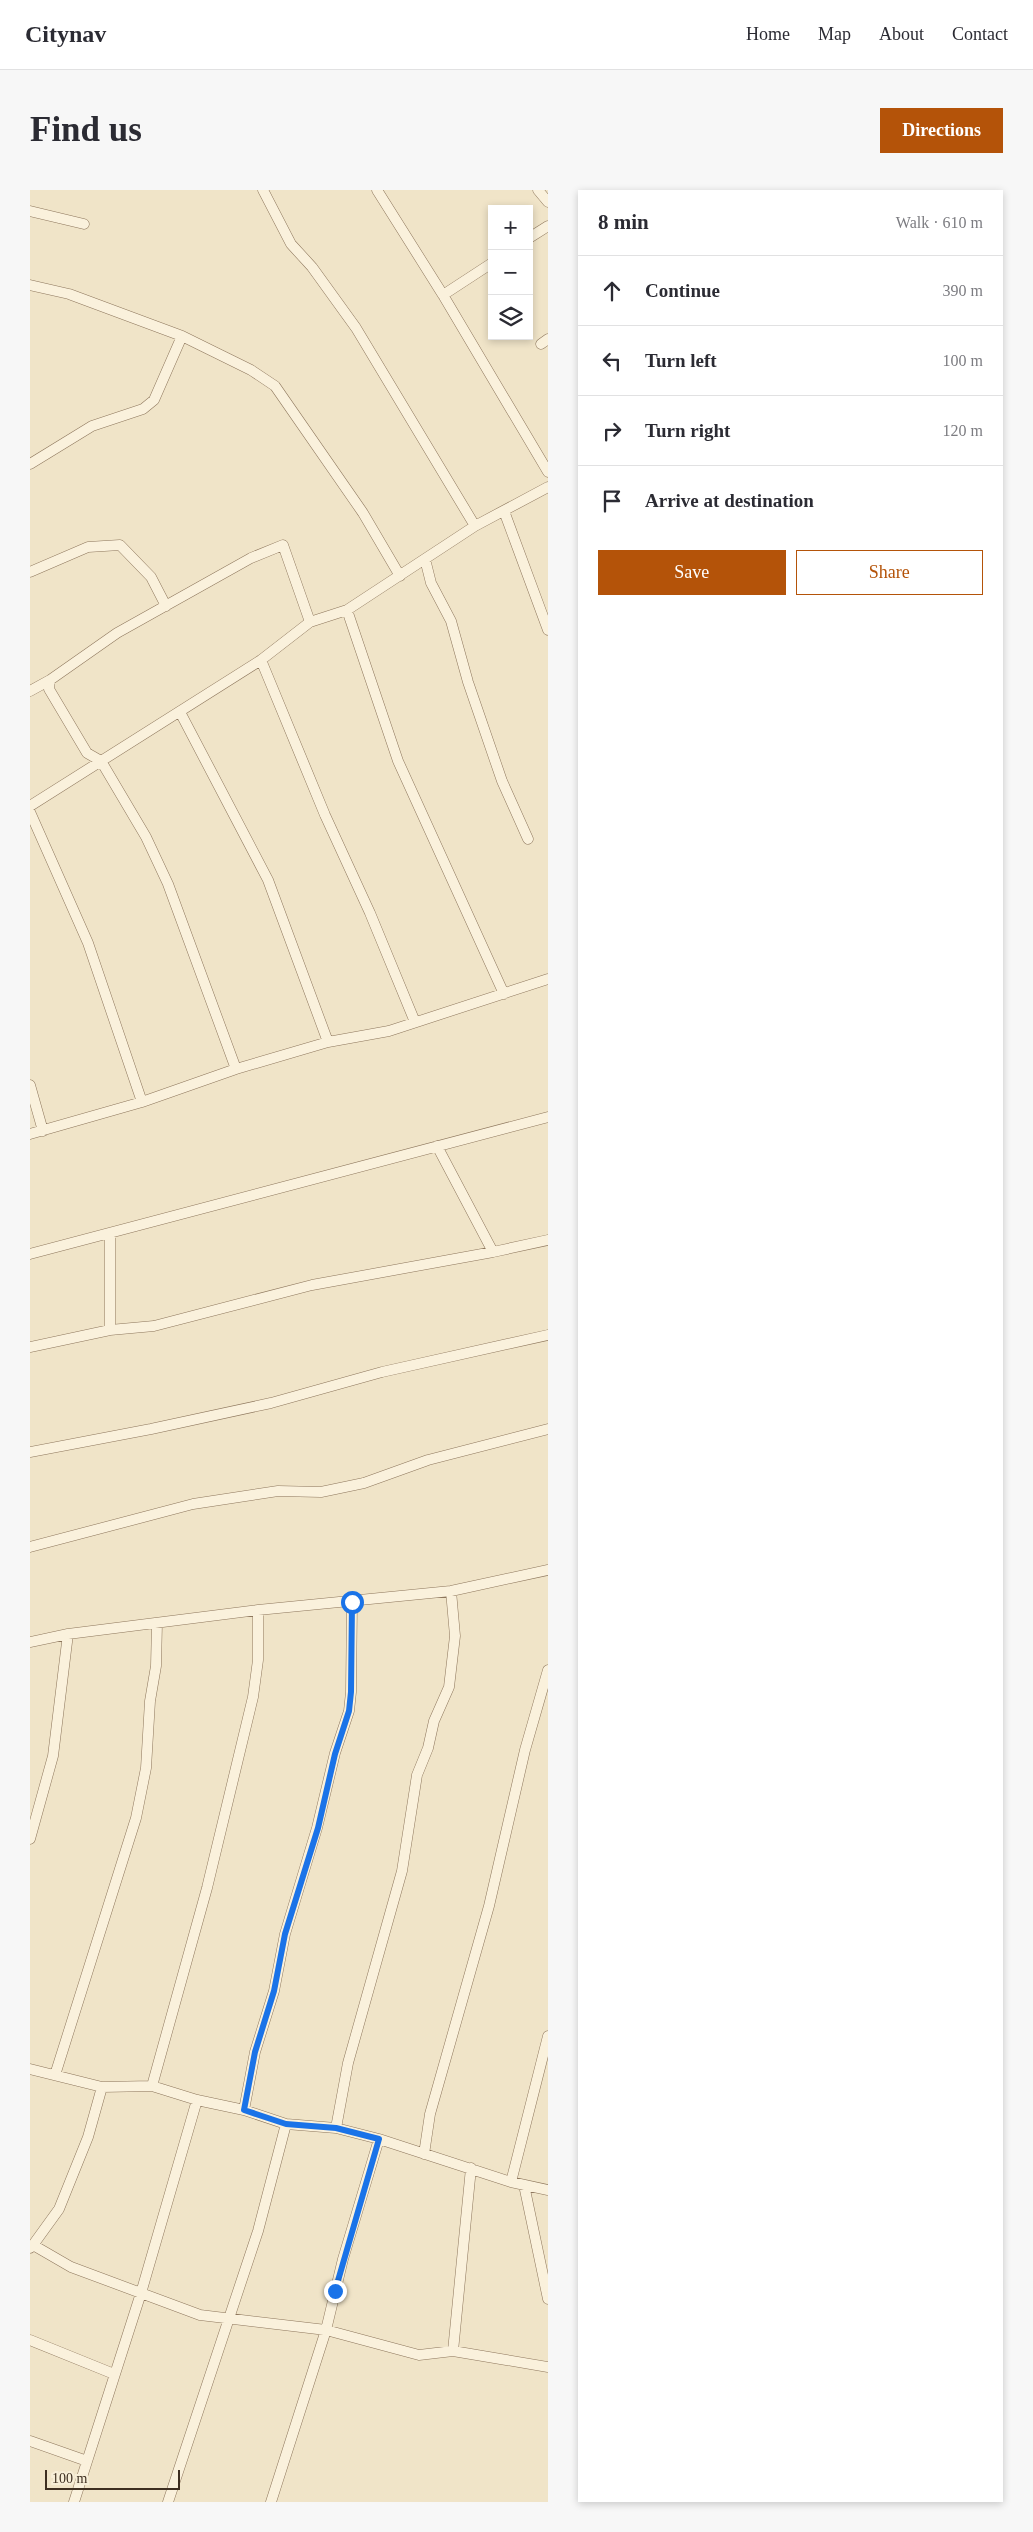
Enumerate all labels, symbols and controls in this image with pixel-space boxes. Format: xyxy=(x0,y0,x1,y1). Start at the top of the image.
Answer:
text: Citynav xyxy=(25,21,106,47)
text: Home xyxy=(746,24,790,44)
text: Map xyxy=(818,24,851,44)
text: About xyxy=(879,24,924,44)
text: Contact xyxy=(952,24,1008,44)
button: Directions xyxy=(880,108,1003,153)
text: Find us xyxy=(30,110,142,149)
map controls xyxy=(488,205,533,340)
button: + xyxy=(488,205,533,250)
text: 8 min xyxy=(598,210,649,234)
text: Walk · 610 m xyxy=(896,214,983,231)
button: − xyxy=(488,250,533,295)
icon: ahead xyxy=(598,277,626,305)
text: Continue xyxy=(645,280,720,301)
text: 390 m xyxy=(943,282,983,299)
button: layers xyxy=(488,295,533,340)
icon: left xyxy=(598,347,626,375)
text: Turn left xyxy=(645,350,717,371)
text: 100 m xyxy=(943,352,983,369)
icon: right xyxy=(598,417,626,445)
text: Turn right xyxy=(645,420,730,441)
text: 120 m xyxy=(943,422,983,439)
icon: arrive xyxy=(598,487,626,515)
text: Arrive at destination xyxy=(645,490,814,511)
button: Save xyxy=(598,550,786,595)
button: Share xyxy=(796,550,983,595)
route start xyxy=(341,1591,364,1614)
route end xyxy=(324,2280,347,2303)
scale bar xyxy=(45,2467,180,2490)
text: 100 m xyxy=(52,2471,87,2486)

